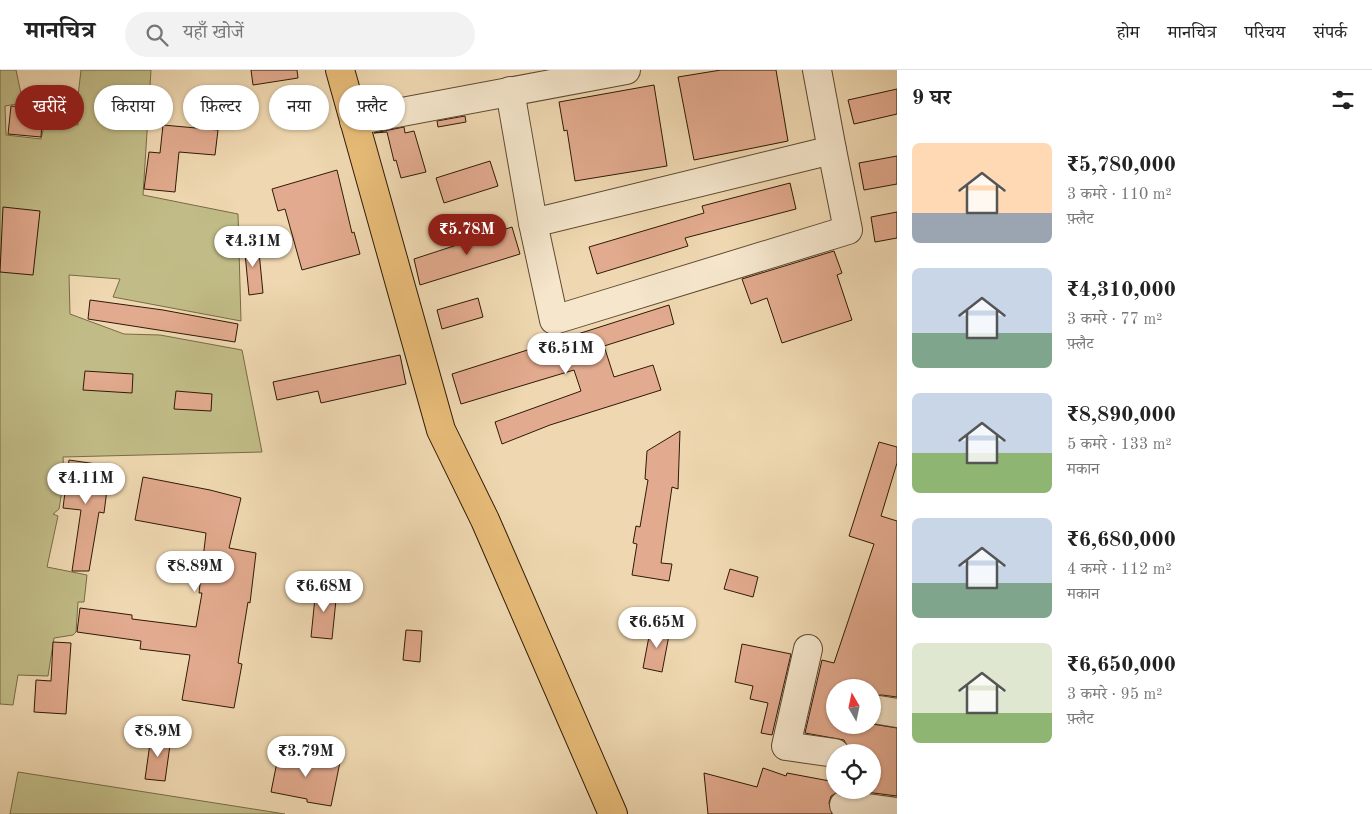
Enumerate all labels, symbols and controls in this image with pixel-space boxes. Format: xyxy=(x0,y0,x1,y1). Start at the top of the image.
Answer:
search box xyxy=(125,12,475,57)
text: मानचित्र xyxy=(25,20,95,44)
icon: search xyxy=(143,21,171,49)
text: यहाँ खोजें xyxy=(183,24,244,43)
text: होम xyxy=(1117,24,1140,42)
text: मानचित्र xyxy=(1168,24,1216,42)
text: परिचय xyxy=(1244,24,1285,42)
text: संपर्क xyxy=(1313,24,1347,42)
chip: खरीदें xyxy=(15,85,84,130)
chip: किराया xyxy=(94,85,173,130)
chip: फ़िल्टर xyxy=(183,85,259,130)
chip: नया xyxy=(269,85,329,130)
chip: फ़्लैट xyxy=(339,85,405,130)
icon: filters xyxy=(1329,86,1357,114)
text: 9 घर xyxy=(912,88,951,109)
text: ₹5,780,000 xyxy=(1067,155,1176,176)
icon: home xyxy=(952,163,1012,223)
text: 3 कमरे · 110 m² xyxy=(1067,187,1172,203)
text: फ़्लैट xyxy=(1067,212,1094,228)
pin: ₹5.78M xyxy=(426,214,508,256)
text: ₹5.78M xyxy=(439,222,495,238)
pin: ₹4.31M xyxy=(212,226,294,268)
text: ₹4.31M xyxy=(225,234,281,250)
text: ₹4,310,000 xyxy=(1067,280,1176,301)
icon: home xyxy=(952,288,1012,348)
text: 3 कमरे · 77 m² xyxy=(1067,312,1162,328)
pin: ₹6.51M xyxy=(525,332,607,375)
text: फ़्लैट xyxy=(1067,337,1094,353)
text: ₹6.51M xyxy=(538,341,594,357)
text: ₹8,890,000 xyxy=(1067,405,1176,426)
icon: home xyxy=(952,413,1012,473)
text: 5 कमरे · 133 m² xyxy=(1067,437,1172,453)
pin: ₹4.11M xyxy=(45,462,127,505)
text: मकान xyxy=(1067,462,1099,478)
text: ₹4.11M xyxy=(58,471,114,487)
text: ₹6,680,000 xyxy=(1067,530,1176,551)
icon: home xyxy=(952,538,1012,598)
pin: ₹8.89M xyxy=(154,550,236,593)
text: ₹8.89M xyxy=(167,559,223,575)
text: 4 कमरे · 112 m² xyxy=(1067,562,1172,578)
pin: ₹6.68M xyxy=(283,570,365,613)
text: ₹6.68M xyxy=(296,579,352,595)
text: मकान xyxy=(1067,587,1099,603)
pin: ₹6.65M xyxy=(616,606,698,649)
text: ₹6.65M xyxy=(629,615,685,631)
text: ₹6,650,000 xyxy=(1067,655,1176,676)
icon: home xyxy=(952,663,1012,723)
north arrow xyxy=(826,679,881,734)
map controls xyxy=(826,679,881,799)
text: 3 कमरे · 95 m² xyxy=(1067,687,1162,703)
text: फ़्लैट xyxy=(1067,712,1094,728)
pin: ₹8.9M xyxy=(123,716,193,758)
text: ₹8.9M xyxy=(135,724,181,740)
pin: ₹3.79M xyxy=(265,736,347,778)
text: ₹3.79M xyxy=(278,744,334,760)
button: locate xyxy=(826,744,881,799)

